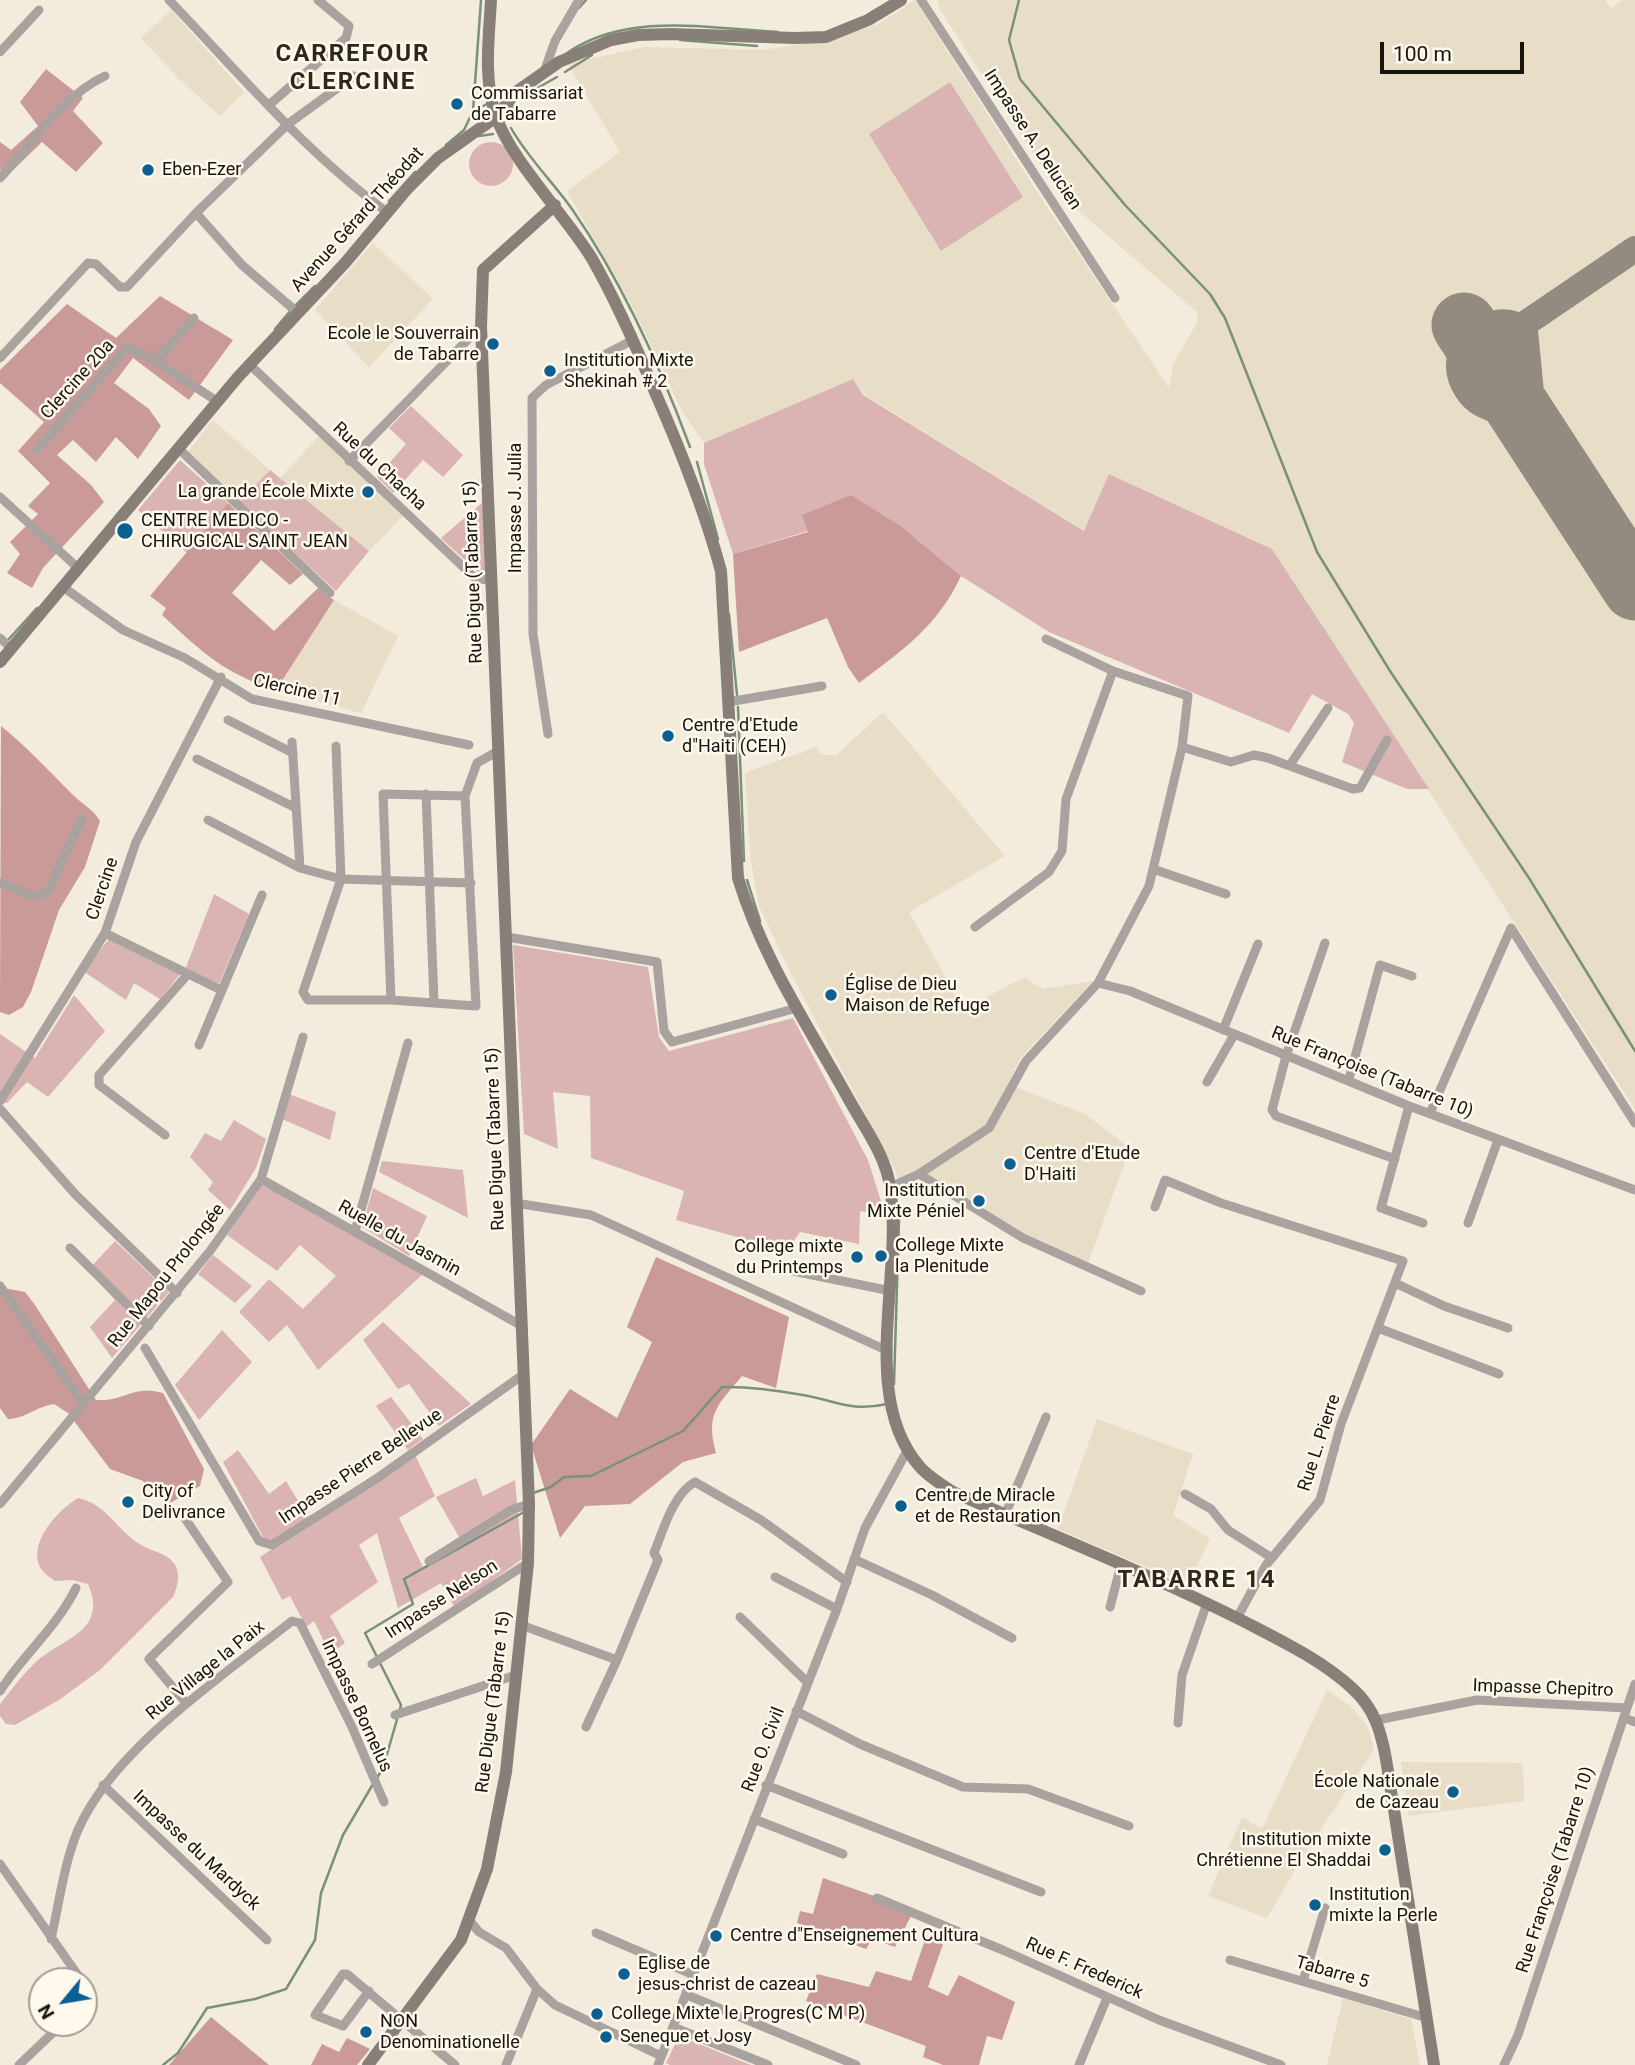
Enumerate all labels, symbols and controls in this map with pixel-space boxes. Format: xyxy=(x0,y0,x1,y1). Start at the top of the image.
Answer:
scale bar xyxy=(1383,28,1526,72)
district label: CARREFOUR CLERCINE xyxy=(277,41,429,97)
text: 100 m xyxy=(1393,42,1452,66)
street label: Impasse A. Delucien xyxy=(979,66,1085,214)
place label: Commissariat de Tabarre xyxy=(471,83,583,126)
marker: Commissariat de Tabarre xyxy=(449,96,465,112)
street label: Avenue Gérard Théodat xyxy=(287,143,429,297)
place label: Eben-Ezer xyxy=(162,159,241,181)
marker: Eben-Ezer xyxy=(140,162,156,178)
place label: Ecole le Souverrain de Tabarre xyxy=(327,323,479,366)
street label: Clercine 20a xyxy=(37,336,119,424)
marker: Ecole le Souverrain de Tabarre xyxy=(485,336,501,352)
place label: Institution Mixte Shekinah # 2 xyxy=(564,350,694,392)
marker: Institution Mixte Shekinah # 2 xyxy=(542,363,558,379)
street label: Rue du Chacha xyxy=(328,418,430,516)
street label: Impasse J. Julia xyxy=(505,443,527,573)
street label: Rue Digue (Tabarre 15) xyxy=(460,480,488,664)
place label: La grande École Mixte xyxy=(178,481,354,503)
marker: La grande École Mixte xyxy=(360,484,376,500)
place label: CENTRE MEDICO - CHIRUGICAL SAINT JEAN xyxy=(141,510,348,552)
marker: CENTRE MEDICO - CHIRUGICAL SAINT JEAN xyxy=(115,521,135,541)
street label: Clercine 11 xyxy=(251,670,343,712)
place label: Centre d'Etude d"Haiti (CEH) xyxy=(682,715,798,758)
marker: Centre d'Etude d"Haiti (CEH) xyxy=(660,728,676,744)
street label: Clercine xyxy=(82,855,124,923)
place label: Église de Dieu Maison de Refuge xyxy=(845,974,989,1016)
marker: Église de Dieu Maison de Refuge xyxy=(823,987,839,1003)
street label: Rue Françoise (Tabarre 10) xyxy=(1268,1023,1476,1123)
street label: Rue Digue (Tabarre 15) xyxy=(482,1047,510,1231)
place label: Centre d'Etude D'Haiti xyxy=(1024,1143,1140,1186)
marker: Centre d'Etude D'Haiti xyxy=(1002,1156,1018,1172)
place label: Institution Mixte Péniel xyxy=(867,1180,965,1222)
marker: Institution Mixte Péniel xyxy=(971,1193,987,1209)
street label: Ruelle du Jasmin xyxy=(334,1196,464,1282)
street label: Rue Mapou Prolongée xyxy=(104,1200,230,1352)
place label: College Mixte la Plenitude xyxy=(895,1235,1004,1278)
place label: College mixte du Printemps xyxy=(734,1236,843,1278)
marker: College Mixte la Plenitude xyxy=(873,1248,889,1264)
marker: College mixte du Printemps xyxy=(849,1249,865,1265)
street label: Rue L. Pierre xyxy=(1294,1392,1346,1494)
street label: Impasse Pierre Bellevue xyxy=(276,1404,446,1530)
place label: City of Delivrance xyxy=(142,1481,225,1524)
place label: Centre de Miracle et de Restauration xyxy=(915,1485,1061,1528)
marker: City of Delivrance xyxy=(120,1494,136,1510)
marker: Centre de Miracle et de Restauration xyxy=(893,1498,909,1514)
street label: Impasse Nelson xyxy=(382,1556,502,1644)
district label: TABARRE 14 xyxy=(1119,1567,1275,1595)
street label: Rue Digue (Tabarre 15) xyxy=(472,1610,516,1794)
street label: Rue Village la Paix xyxy=(142,1617,270,1725)
street label: Impasse Bornelus xyxy=(316,1636,396,1776)
street label: Impasse Chepitro xyxy=(1472,1676,1614,1702)
street label: Rue O. Civil xyxy=(738,1704,790,1796)
street label: Rue Françoise (Tabarre 10) xyxy=(1512,1764,1600,1976)
place label: École Nationale de Cazeau xyxy=(1314,1771,1439,1814)
marker: École Nationale de Cazeau xyxy=(1445,1784,1461,1800)
street label: Impasse du Mardyck xyxy=(128,1786,264,1916)
place label: Institution mixte Chrétienne El Shaddai xyxy=(1196,1829,1371,1871)
marker: Institution mixte Chrétienne El Shaddai xyxy=(1377,1842,1393,1858)
place label: Institution mixte la Perle xyxy=(1329,1884,1437,1926)
marker: Institution mixte la Perle xyxy=(1307,1897,1323,1913)
place label: Centre d"Enseignement Cultura xyxy=(730,1925,979,1947)
marker: Centre d"Enseignement Cultura xyxy=(708,1928,724,1944)
street label: Rue F. Frederick xyxy=(1022,1934,1146,2004)
street label: Tabarre 5 xyxy=(1293,1952,1371,1994)
place label: Eglise de jesus-christ de cazeau xyxy=(638,1953,816,1996)
marker: Eglise de jesus-christ de cazeau xyxy=(616,1966,632,1982)
north arrow xyxy=(28,1967,98,2037)
text: N xyxy=(33,2000,59,2023)
place label: College Mixte le Progres(C M P) xyxy=(611,2003,865,2025)
marker: College Mixte le Progres(C M P) xyxy=(589,2006,605,2022)
place label: NON Denominationelle xyxy=(380,2011,520,2054)
marker: NON Denominationelle xyxy=(358,2024,374,2040)
place label: Seneque et Josy xyxy=(620,2026,752,2048)
marker: Seneque et Josy xyxy=(598,2029,614,2045)

